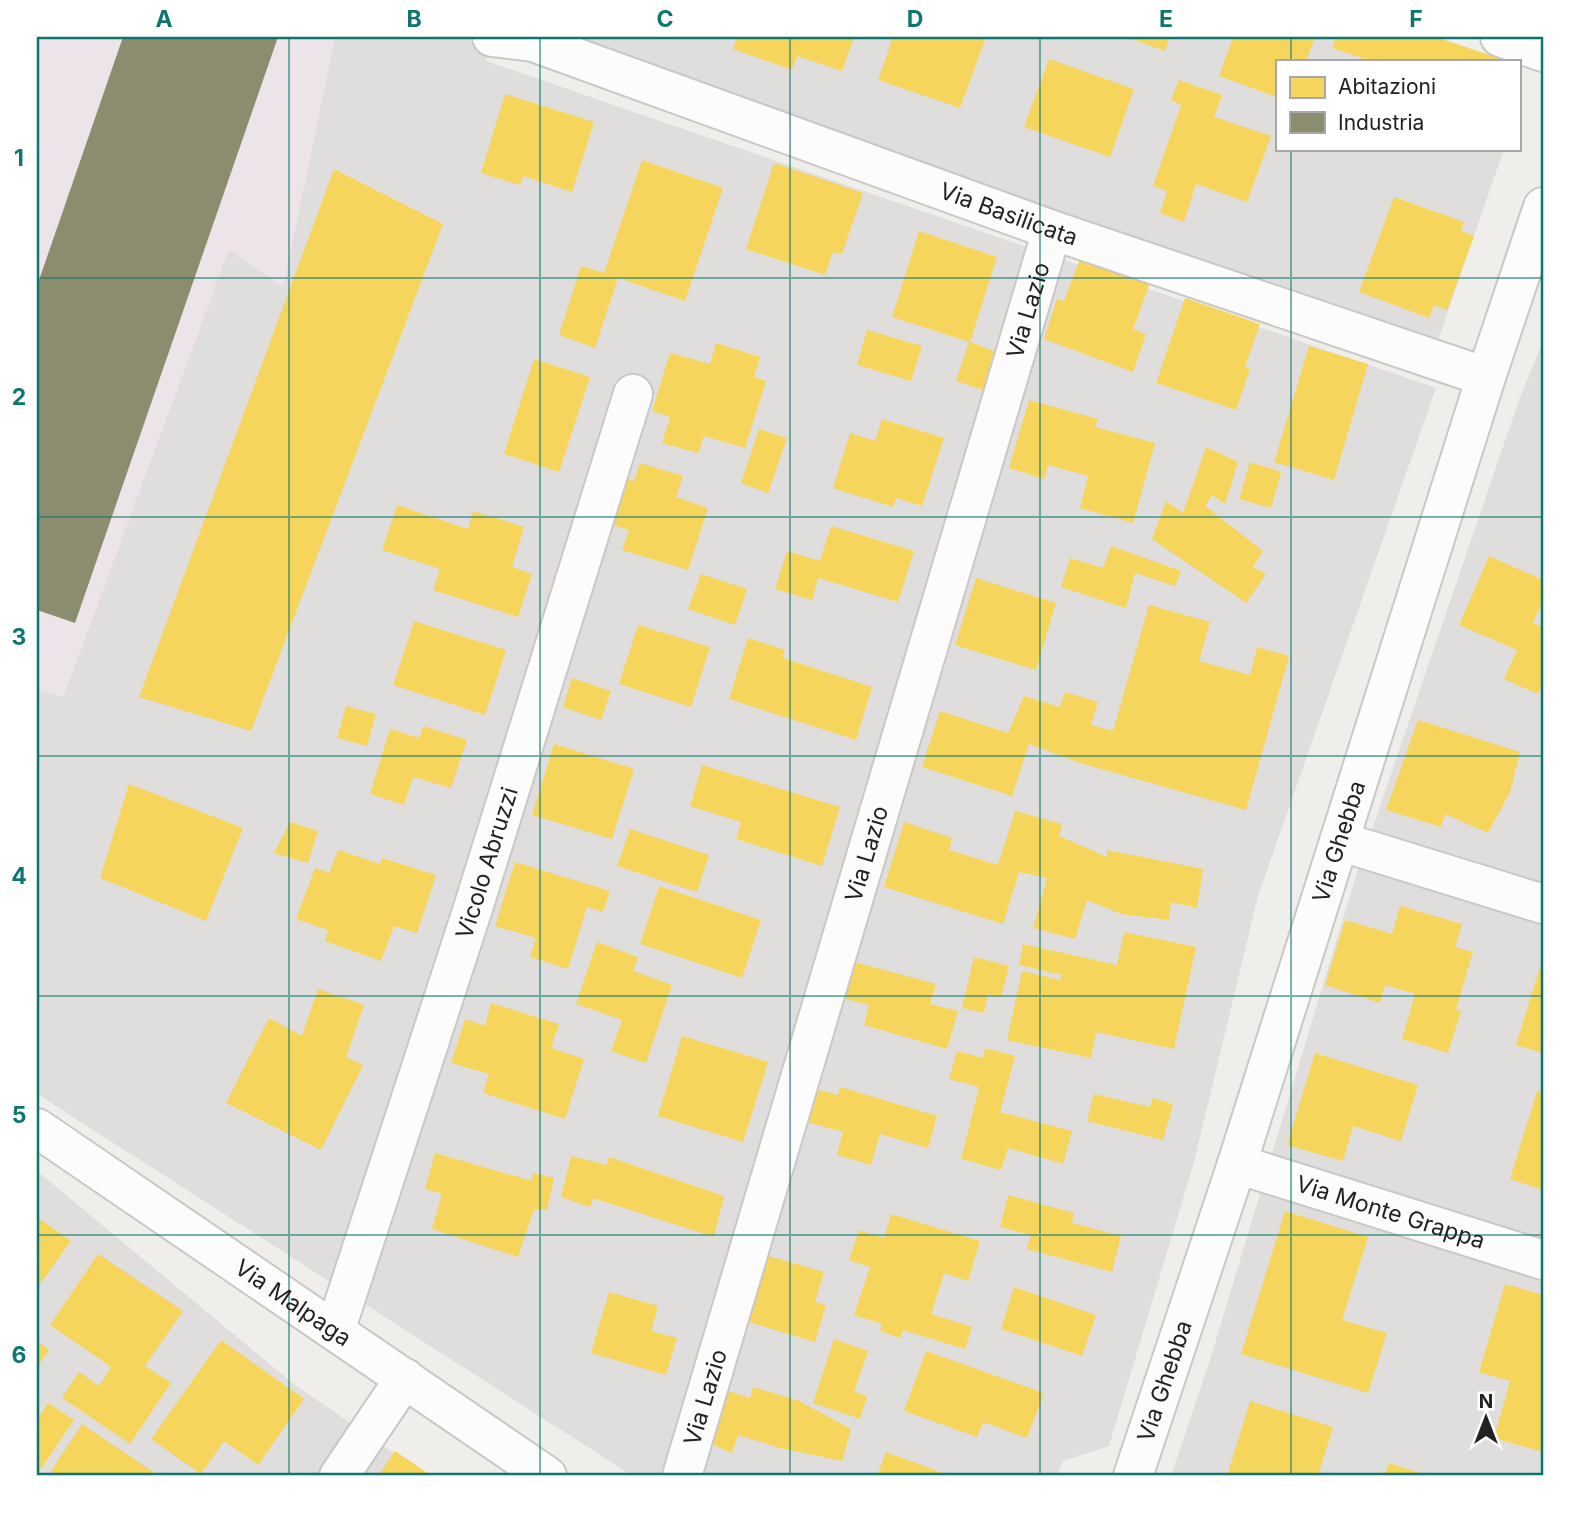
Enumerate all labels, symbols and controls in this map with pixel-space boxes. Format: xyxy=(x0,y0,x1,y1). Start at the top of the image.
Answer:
text: A xyxy=(155,5,173,33)
text: B xyxy=(406,5,422,33)
text: C xyxy=(656,5,674,33)
text: D xyxy=(907,5,923,33)
text: E xyxy=(1159,5,1173,33)
text: F xyxy=(1409,5,1423,33)
legend xyxy=(1276,60,1520,150)
text: Abitazioni xyxy=(1338,74,1436,99)
text: Industria xyxy=(1338,110,1424,135)
text: 1 xyxy=(14,144,24,172)
street label: Via Basilicata xyxy=(936,177,1081,252)
street label: Via Lazio xyxy=(1001,259,1056,362)
text: 2 xyxy=(12,383,26,411)
text: 3 xyxy=(12,623,26,651)
street label: Via Ghebba xyxy=(1307,777,1371,906)
street label: Vicolo Abruzzi xyxy=(450,784,524,942)
street label: Via Lazio xyxy=(839,802,894,905)
text: 4 xyxy=(11,862,27,890)
text: 5 xyxy=(12,1101,26,1129)
street label: Via Monte Grappa xyxy=(1293,1169,1488,1255)
street label: Via Malpaga xyxy=(230,1253,356,1352)
street label: Via Ghebba xyxy=(1131,1317,1198,1446)
text: 6 xyxy=(12,1341,26,1369)
street label: Via Lazio xyxy=(678,1346,733,1449)
north arrow xyxy=(1450,1384,1520,1454)
text: N xyxy=(1479,1390,1493,1413)

